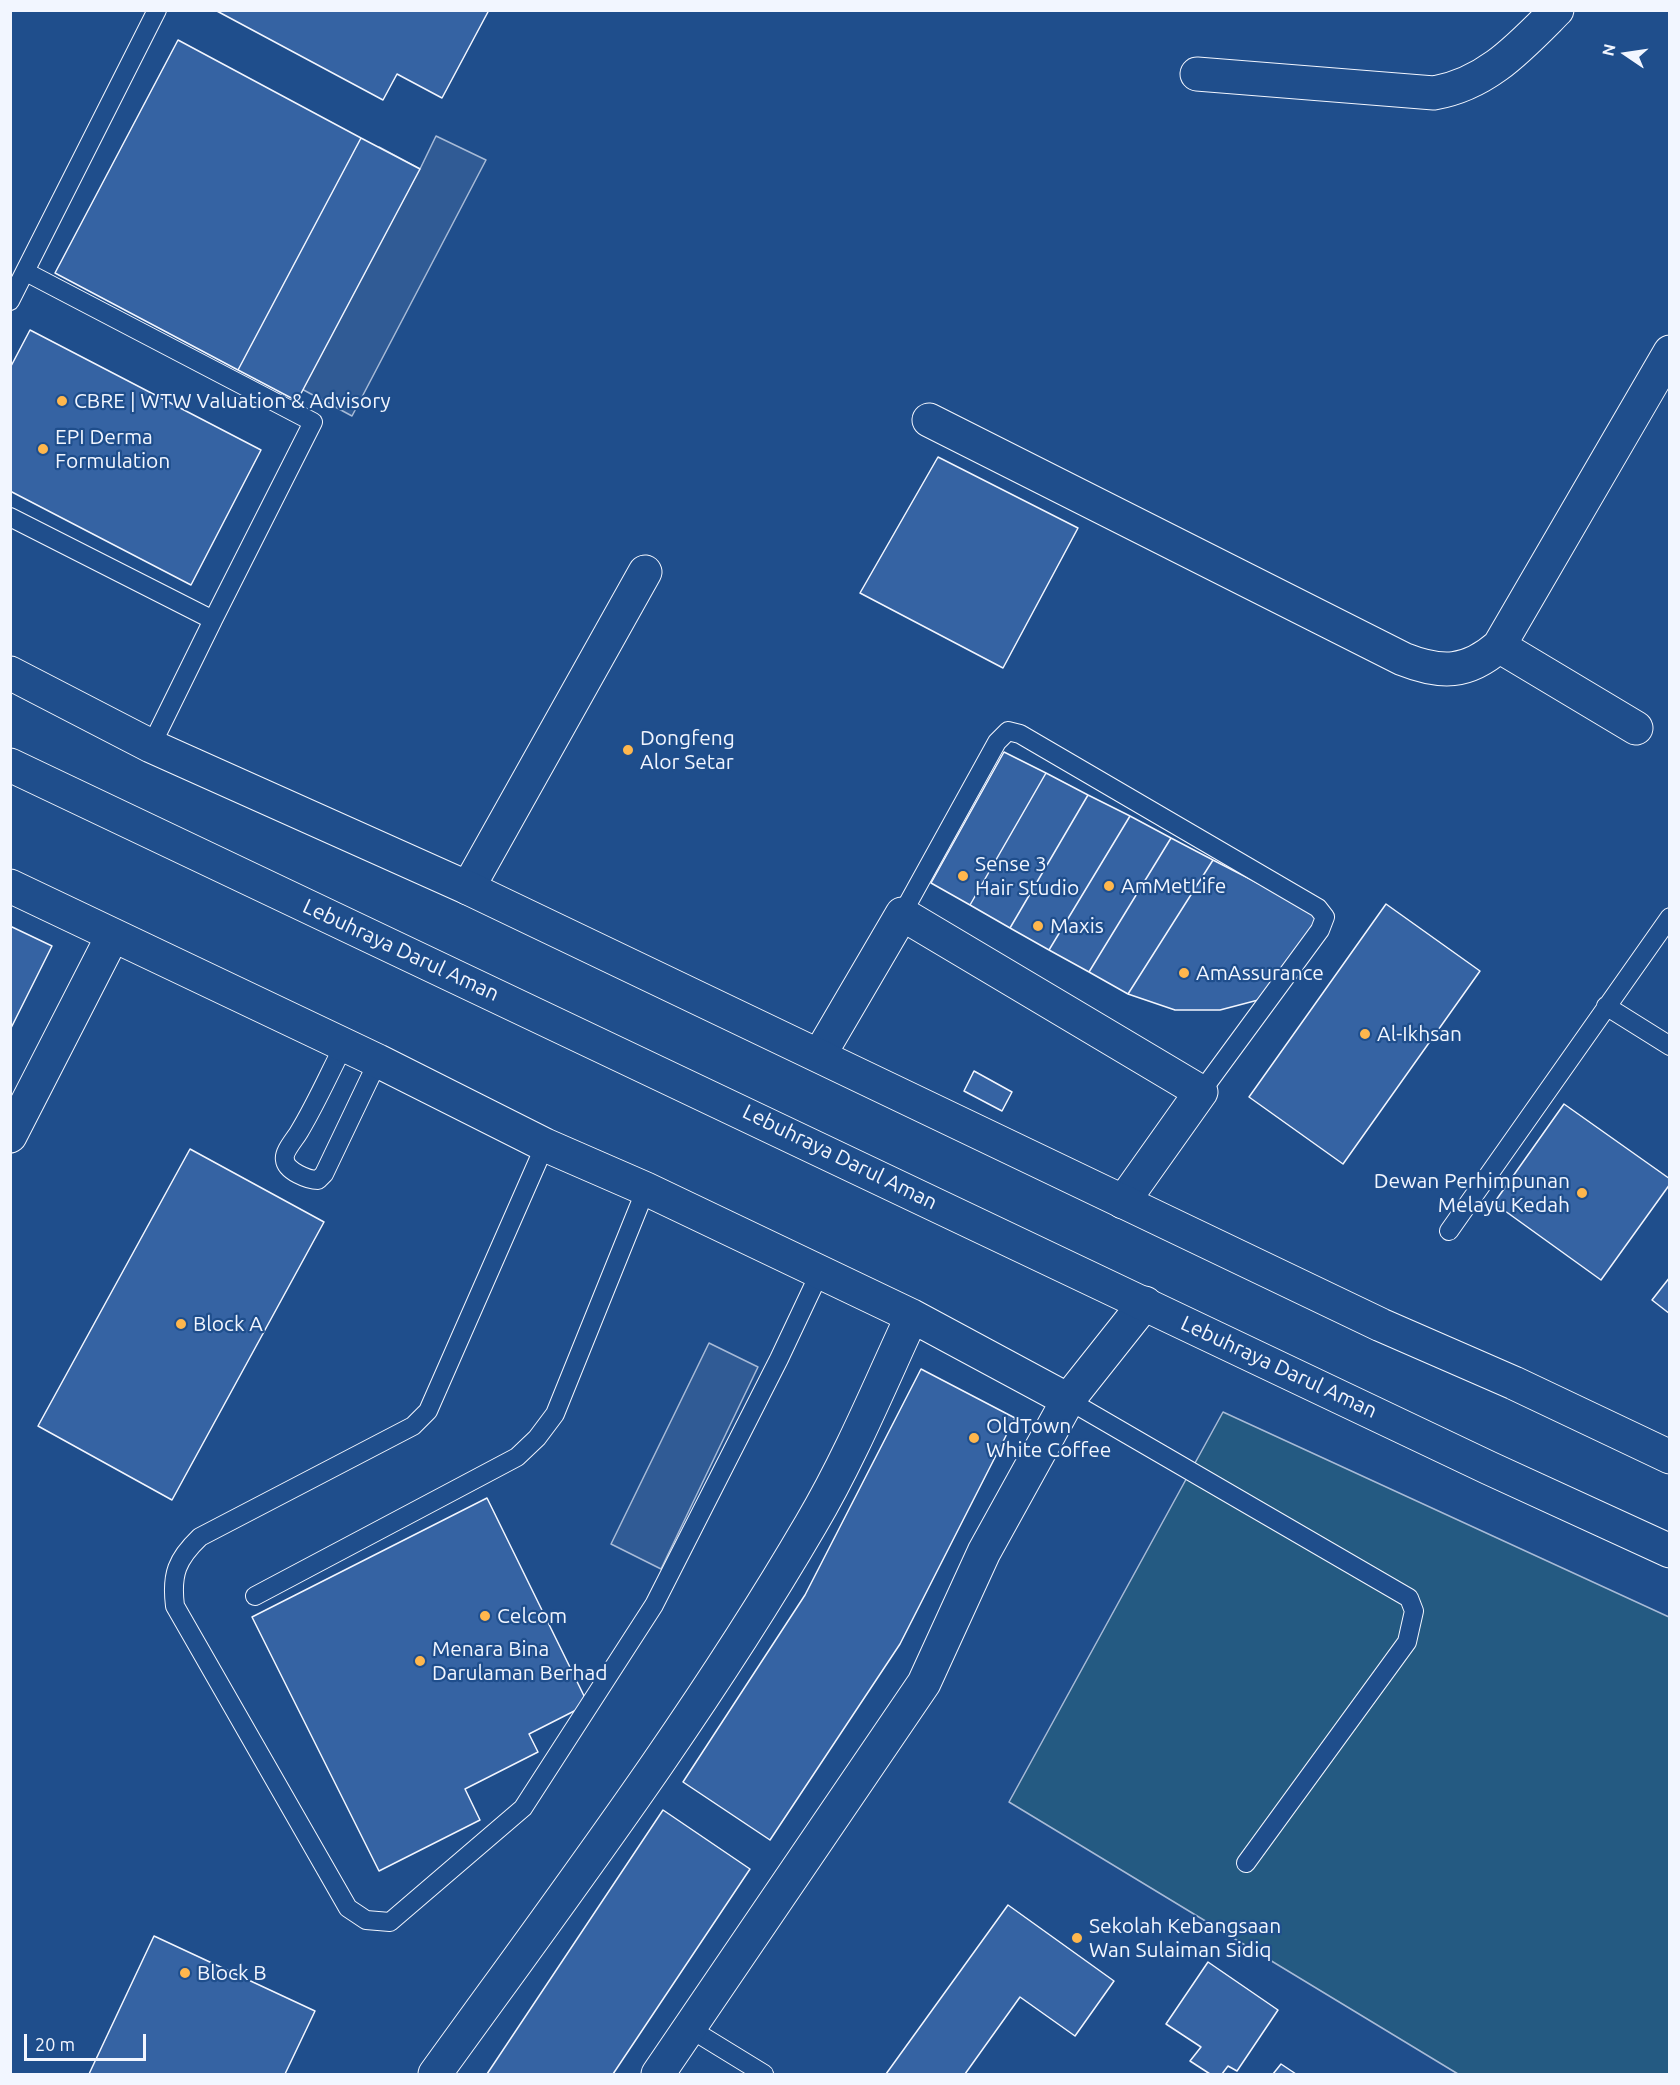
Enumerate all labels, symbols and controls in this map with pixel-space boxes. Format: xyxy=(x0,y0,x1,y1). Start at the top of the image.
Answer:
north arrow xyxy=(1596,24,1656,84)
text: N xyxy=(1598,42,1619,58)
place label: CBRE | WTW Valuation & Advisory xyxy=(74,388,391,414)
marker: CBRE | WTW Valuation & Advisory xyxy=(55,394,69,408)
place label: EPI Derma Formulation xyxy=(55,424,170,474)
marker: EPI Derma Formulation xyxy=(36,442,50,456)
place label: Dongfeng Alor Setar xyxy=(640,725,735,775)
marker: Dongfeng Alor Setar xyxy=(621,743,635,757)
place label: Sense 3 Hair Studio xyxy=(975,851,1079,901)
marker: Sense 3 Hair Studio xyxy=(956,869,970,883)
place label: AmMetLife xyxy=(1121,873,1226,899)
marker: AmMetLife xyxy=(1102,879,1116,893)
street label: Lebuhraya Darul Aman xyxy=(299,893,503,1007)
place label: Maxis xyxy=(1050,913,1104,939)
marker: Maxis xyxy=(1031,919,1045,933)
place label: AmAssurance xyxy=(1196,960,1324,986)
marker: AmAssurance xyxy=(1177,966,1191,980)
place label: Al-Ikhsan xyxy=(1377,1021,1462,1047)
marker: Al-Ikhsan xyxy=(1358,1027,1372,1041)
street label: Lebuhraya Darul Aman xyxy=(739,1099,941,1215)
place label: Dewan Perhimpunan Melayu Kedah xyxy=(1374,1168,1570,1218)
marker: Dewan Perhimpunan Melayu Kedah xyxy=(1575,1186,1589,1200)
street label: Lebuhraya Darul Aman xyxy=(1177,1310,1381,1424)
place label: Block A xyxy=(193,1311,263,1337)
marker: Block A xyxy=(174,1317,188,1331)
place label: OldTown White Coffee xyxy=(986,1413,1111,1463)
marker: OldTown White Coffee xyxy=(967,1431,981,1445)
place label: Celcom xyxy=(497,1603,567,1629)
marker: Celcom xyxy=(478,1609,492,1623)
place label: Menara Bina Darulaman Berhad xyxy=(432,1636,608,1686)
marker: Menara Bina Darulaman Berhad xyxy=(413,1654,427,1668)
place label: Sekolah Kebangsaan Wan Sulaiman Sidiq xyxy=(1089,1913,1281,1963)
marker: Sekolah Kebangsaan Wan Sulaiman Sidiq xyxy=(1070,1931,1084,1945)
place label: Block B xyxy=(197,1960,267,1986)
marker: Block B xyxy=(178,1966,192,1980)
scale bar xyxy=(27,2022,148,2060)
text: 20 m xyxy=(35,2034,75,2054)

